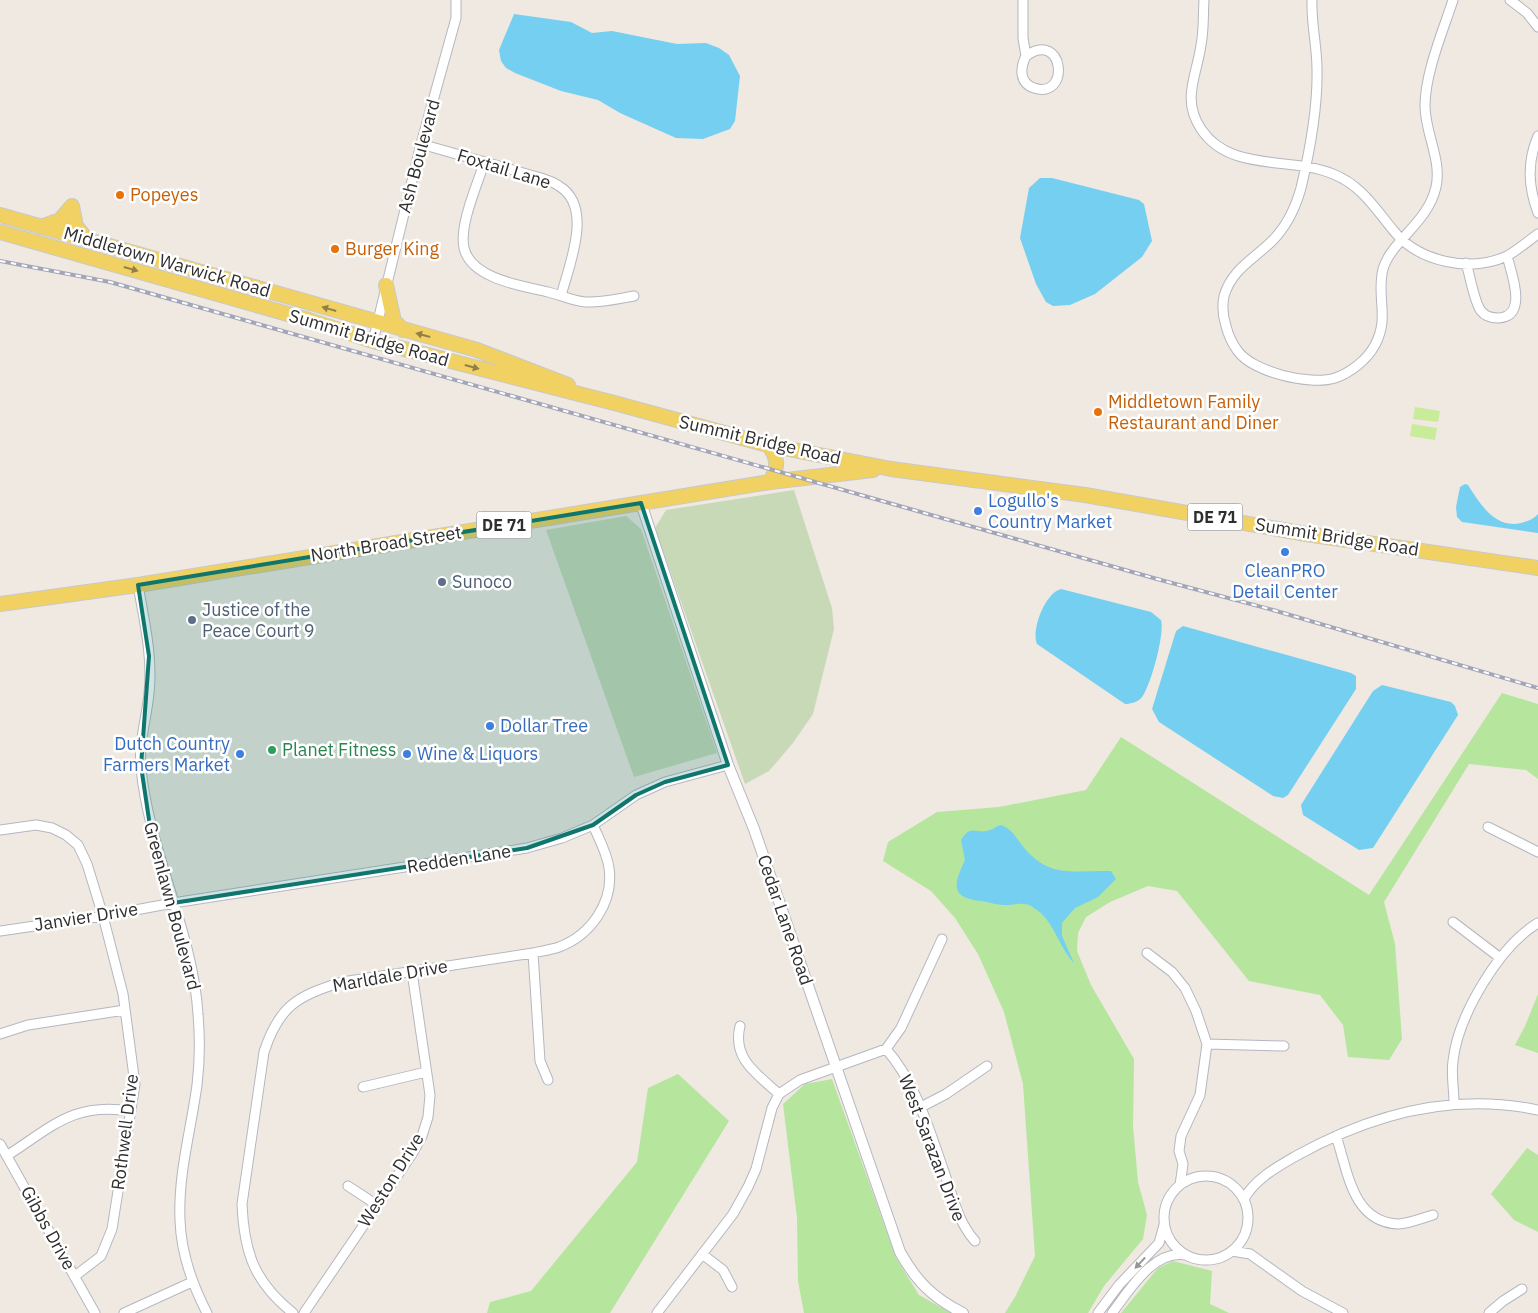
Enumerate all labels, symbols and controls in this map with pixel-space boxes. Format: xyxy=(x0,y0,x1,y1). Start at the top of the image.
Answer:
street label: Ash Boulevard xyxy=(392,97,445,215)
street label: Foxtail Lane xyxy=(454,143,554,194)
place label: Popeyes xyxy=(130,183,198,206)
marker: Popeyes xyxy=(114,189,126,201)
street label: Middletown Warwick Road xyxy=(61,221,273,302)
place label: Burger King xyxy=(345,237,439,260)
marker: Burger King xyxy=(329,243,341,255)
one-way arrow xyxy=(123,265,139,273)
street label: Summit Bridge Road xyxy=(286,304,452,371)
one-way arrow xyxy=(322,304,337,312)
one-way arrow xyxy=(416,331,431,339)
one-way arrow xyxy=(465,364,480,372)
place label: Middletown Family Restaurant and Diner xyxy=(1108,390,1279,434)
marker: Middletown Family Restaurant and Diner xyxy=(1092,406,1104,418)
street label: Summit Bridge Road xyxy=(677,410,843,469)
place label: Logullo's Country Market xyxy=(988,489,1112,533)
road number: DE 71 xyxy=(1188,504,1242,530)
marker: Logullo's Country Market xyxy=(972,505,984,517)
road number: DE 71 xyxy=(476,512,532,538)
street label: Summit Bridge Road xyxy=(1254,512,1421,561)
street label: North Broad Street xyxy=(309,520,463,567)
marker: CleanPRO Detail Center xyxy=(1279,546,1291,558)
place label: CleanPRO Detail Center xyxy=(1232,559,1338,603)
place label: Sunoco xyxy=(452,570,512,593)
marker: Sunoco xyxy=(436,576,448,588)
place label: Justice of the Peace Court 9 xyxy=(202,598,315,642)
marker: Justice of the Peace Court 9 xyxy=(186,614,198,626)
place label: Dollar Tree xyxy=(500,714,588,737)
marker: Dollar Tree xyxy=(484,720,496,732)
place label: Dutch Country Farmers Market xyxy=(103,732,230,776)
place label: Planet Fitness xyxy=(282,738,397,761)
place label: Wine & Liquors xyxy=(417,742,538,765)
marker: Planet Fitness xyxy=(266,744,278,756)
marker: Dutch Country Farmers Market xyxy=(234,748,246,760)
marker: Wine & Liquors xyxy=(401,748,413,760)
street label: Greenlawn Boulevard xyxy=(139,819,206,993)
street label: Redden Lane xyxy=(405,839,513,878)
street label: Cedar Lane Road xyxy=(752,852,819,988)
street label: Janvier Drive xyxy=(32,897,140,936)
street label: Marldale Drive xyxy=(331,954,449,997)
street label: West Sarazan Drive xyxy=(894,1071,971,1225)
street label: Rothwell Drive xyxy=(106,1072,143,1191)
street label: Weston Drive xyxy=(353,1128,429,1231)
street label: Gibbs Drive xyxy=(16,1182,81,1274)
one-way arrow xyxy=(1134,1256,1146,1268)

